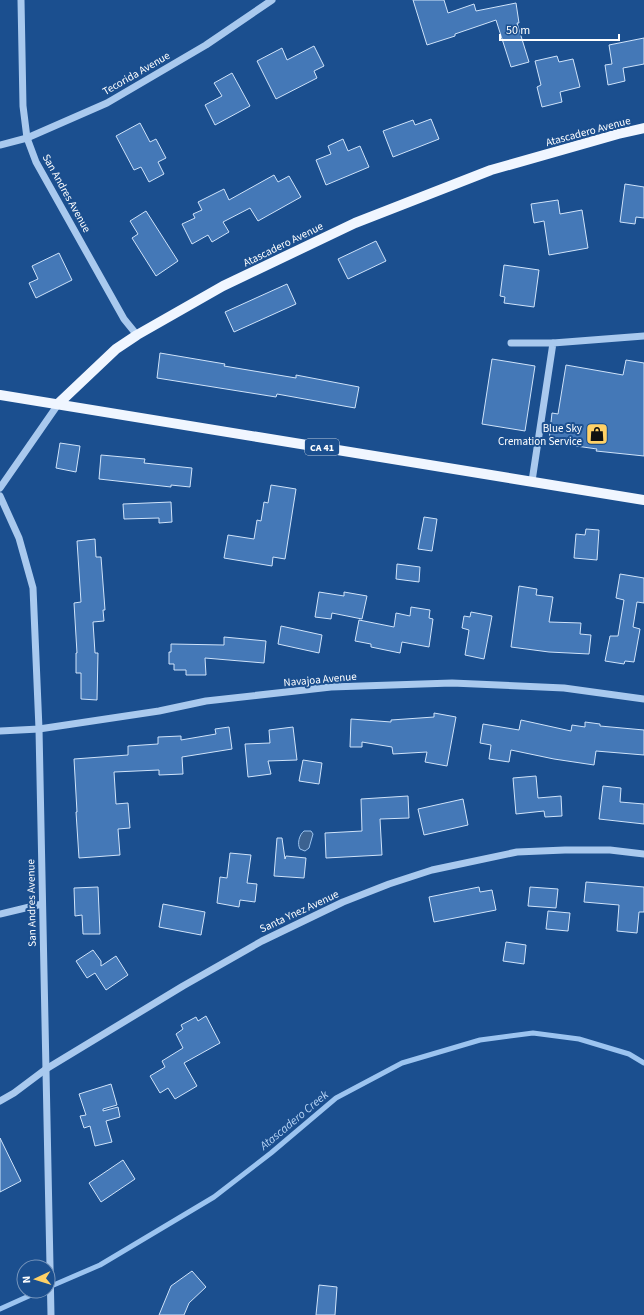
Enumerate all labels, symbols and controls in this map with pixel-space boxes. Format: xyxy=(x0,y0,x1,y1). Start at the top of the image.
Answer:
scale bar xyxy=(500,16,619,42)
text: 50 m xyxy=(506,22,530,39)
street label: Tecorida Avenue xyxy=(100,48,173,99)
street label: Atascadero Avenue xyxy=(544,113,633,150)
street label: San Andres Avenue xyxy=(39,151,95,236)
street label: Atascadero Avenue xyxy=(241,218,326,270)
place label: Blue Sky Cremation Service xyxy=(498,421,583,449)
shop icon: Blue Sky Cremation Service xyxy=(584,421,610,447)
road number: CA 41 xyxy=(305,439,339,455)
street label: Navajoa Avenue xyxy=(283,669,358,690)
street label: San Andres Avenue xyxy=(23,859,40,947)
street label: Santa Ynez Avenue xyxy=(257,886,342,936)
water label: Atascadero Creek xyxy=(256,1086,333,1155)
north arrow xyxy=(16,1259,56,1299)
text: N xyxy=(19,1275,34,1284)

